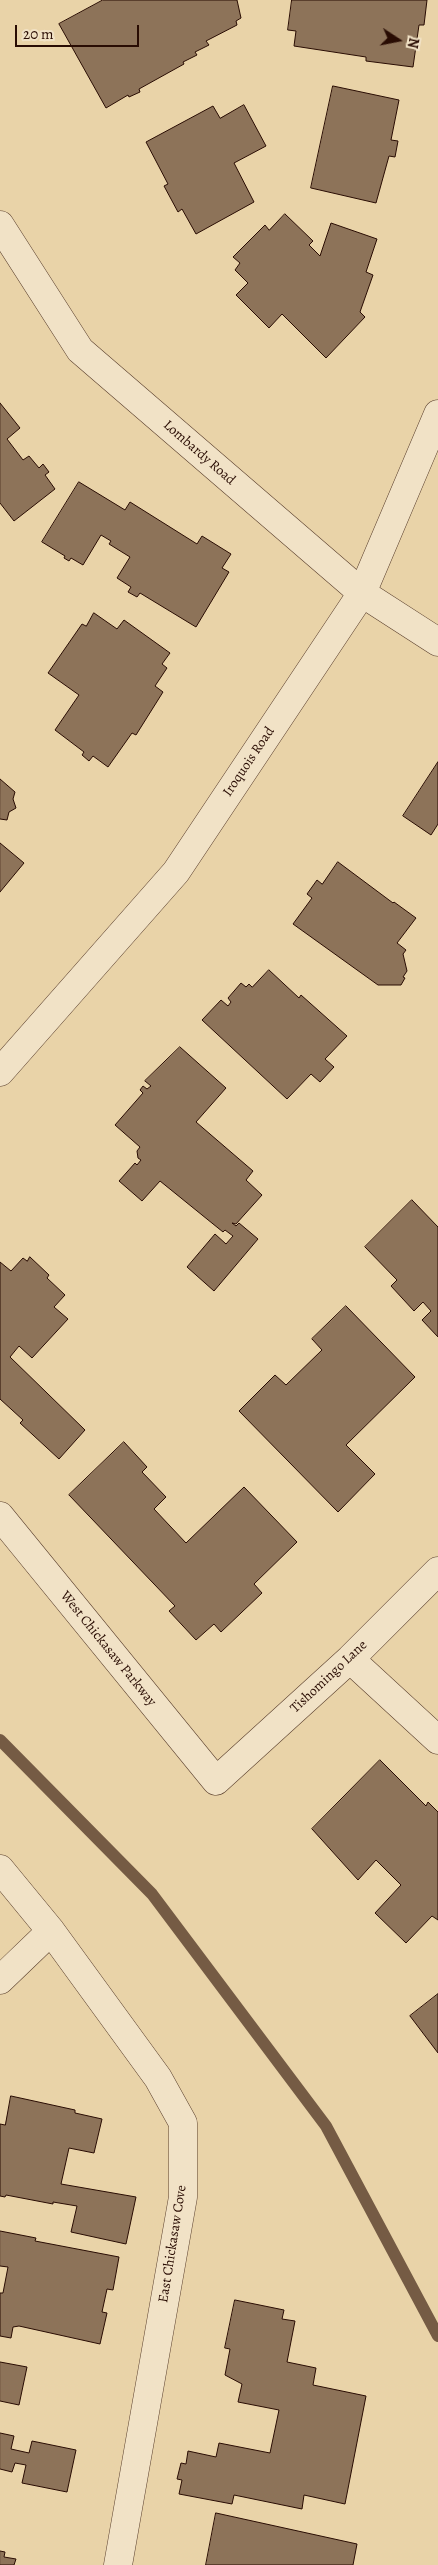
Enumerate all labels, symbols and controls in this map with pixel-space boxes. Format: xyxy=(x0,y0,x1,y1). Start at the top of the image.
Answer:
scale bar xyxy=(18,15,141,47)
north arrow xyxy=(373,15,423,65)
text: 20 m xyxy=(23,24,54,44)
text: N xyxy=(403,36,424,50)
street label: Lombardy Road xyxy=(159,417,239,489)
street label: Iroquois Road xyxy=(220,724,278,800)
street label: West Chickasaw Parkway xyxy=(56,1588,160,1710)
street label: Tishomingo Lane xyxy=(287,1637,371,1717)
street label: East Chickasaw Cove xyxy=(155,2184,191,2304)

